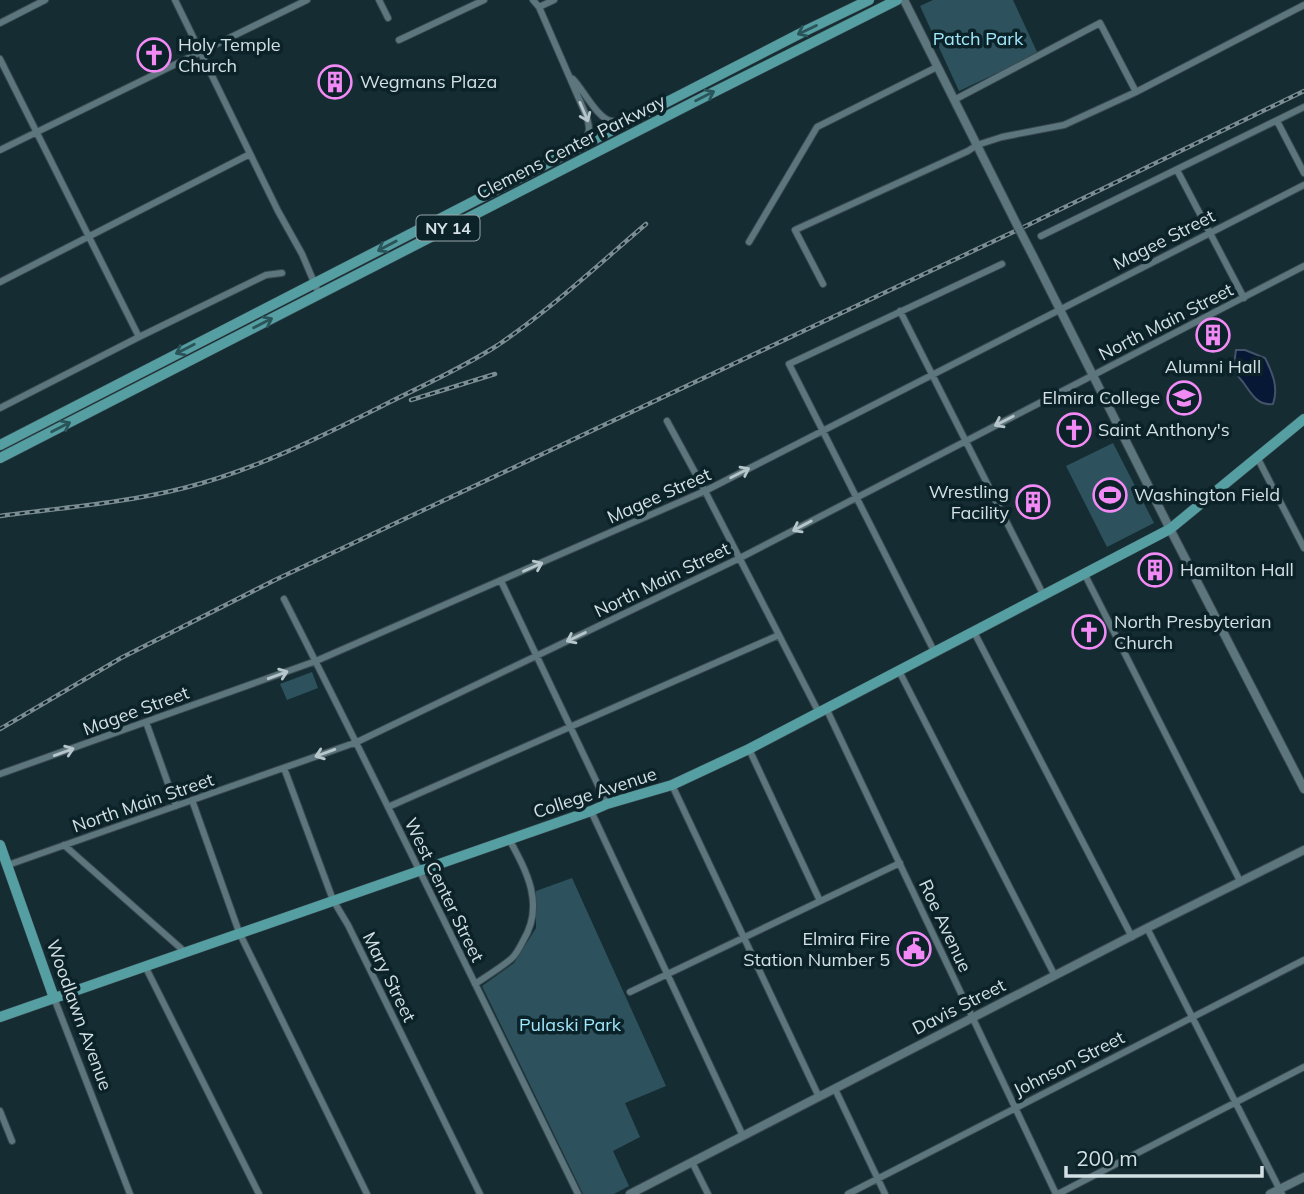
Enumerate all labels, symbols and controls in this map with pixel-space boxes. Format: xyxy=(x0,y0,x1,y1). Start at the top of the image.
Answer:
one-way arrow xyxy=(797,23,818,37)
park label: Patch Park xyxy=(933,27,1024,50)
place label: Holy Temple Church xyxy=(178,33,281,77)
church icon: Holy Temple Church xyxy=(135,36,173,74)
building icon: Wegmans Plaza xyxy=(316,63,354,101)
place label: Wegmans Plaza xyxy=(360,70,497,93)
one-way arrow xyxy=(694,88,715,102)
street label: Clemens Center Parkway xyxy=(473,89,669,204)
one-way arrow xyxy=(579,101,592,122)
street label: Magee Street xyxy=(1109,204,1219,275)
road number: NY 14 xyxy=(416,216,480,240)
one-way arrow xyxy=(378,239,398,253)
street label: North Main Street xyxy=(1095,278,1237,365)
one-way arrow xyxy=(252,315,273,329)
building icon: Alumni Hall xyxy=(1194,316,1232,354)
one-way arrow xyxy=(175,343,196,357)
place label: Alumni Hall xyxy=(1165,355,1261,378)
school or university icon: Elmira College xyxy=(1165,379,1203,417)
place label: Elmira College xyxy=(1042,386,1160,409)
church icon: Saint Anthony's xyxy=(1055,411,1093,449)
one-way arrow xyxy=(994,415,1015,428)
place label: Saint Anthony's xyxy=(1098,418,1230,441)
one-way arrow xyxy=(50,420,71,433)
street label: Magee Street xyxy=(603,462,714,529)
one-way arrow xyxy=(729,466,750,480)
sports icon: Washington Field xyxy=(1091,476,1129,514)
place label: Wrestling Facility xyxy=(929,480,1009,524)
building icon: Wrestling Facility xyxy=(1014,483,1052,521)
place label: Washington Field xyxy=(1134,483,1280,506)
one-way arrow xyxy=(792,519,813,533)
street label: North Main Street xyxy=(590,537,733,622)
building icon: Hamilton Hall xyxy=(1136,551,1174,589)
place label: Hamilton Hall xyxy=(1180,558,1294,581)
one-way arrow xyxy=(522,560,543,573)
place label: North Presbyterian Church xyxy=(1114,610,1272,654)
church icon: North Presbyterian Church xyxy=(1070,613,1108,651)
one-way arrow xyxy=(566,630,587,644)
one-way arrow xyxy=(267,667,289,680)
street label: Magee Street xyxy=(80,681,192,740)
one-way arrow xyxy=(53,745,75,757)
one-way arrow xyxy=(315,748,337,760)
street label: College Avenue xyxy=(530,762,659,823)
street label: North Main Street xyxy=(69,768,216,837)
street label: West Center Street xyxy=(400,814,489,966)
street label: Roe Avenue xyxy=(914,876,977,976)
place label: Elmira Fire Station Number 5 xyxy=(743,927,890,971)
street label: Mary Street xyxy=(358,928,421,1026)
public building icon: Elmira Fire Station Number 5 xyxy=(895,930,933,968)
street label: Woodlawn Avenue xyxy=(41,936,117,1093)
street label: Davis Street xyxy=(908,973,1009,1040)
park label: Pulaski Park xyxy=(519,1013,622,1036)
street label: Johnson Street xyxy=(1009,1026,1128,1101)
scale bar xyxy=(1066,1134,1262,1178)
text: 200 m xyxy=(1076,1145,1138,1171)

